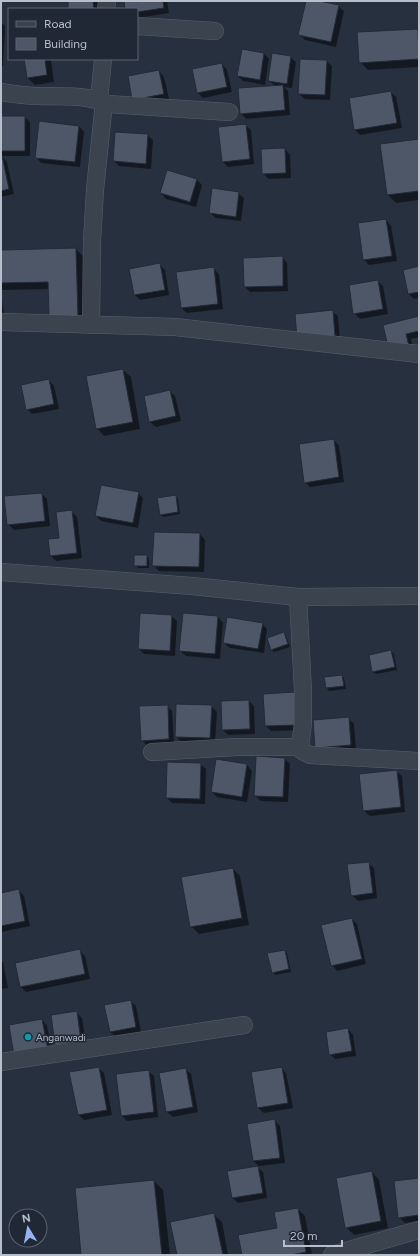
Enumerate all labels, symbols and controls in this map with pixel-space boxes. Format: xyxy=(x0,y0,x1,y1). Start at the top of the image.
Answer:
legend xyxy=(8,8,138,60)
text: Road xyxy=(44,17,72,31)
text: Building xyxy=(44,37,87,51)
place label: Anganwadi xyxy=(36,1031,86,1044)
marker: Anganwadi xyxy=(23,1032,33,1042)
north arrow xyxy=(8,1208,48,1248)
text: N xyxy=(21,1212,32,1226)
scale bar xyxy=(284,1222,342,1248)
text: 20 m xyxy=(290,1229,318,1243)

